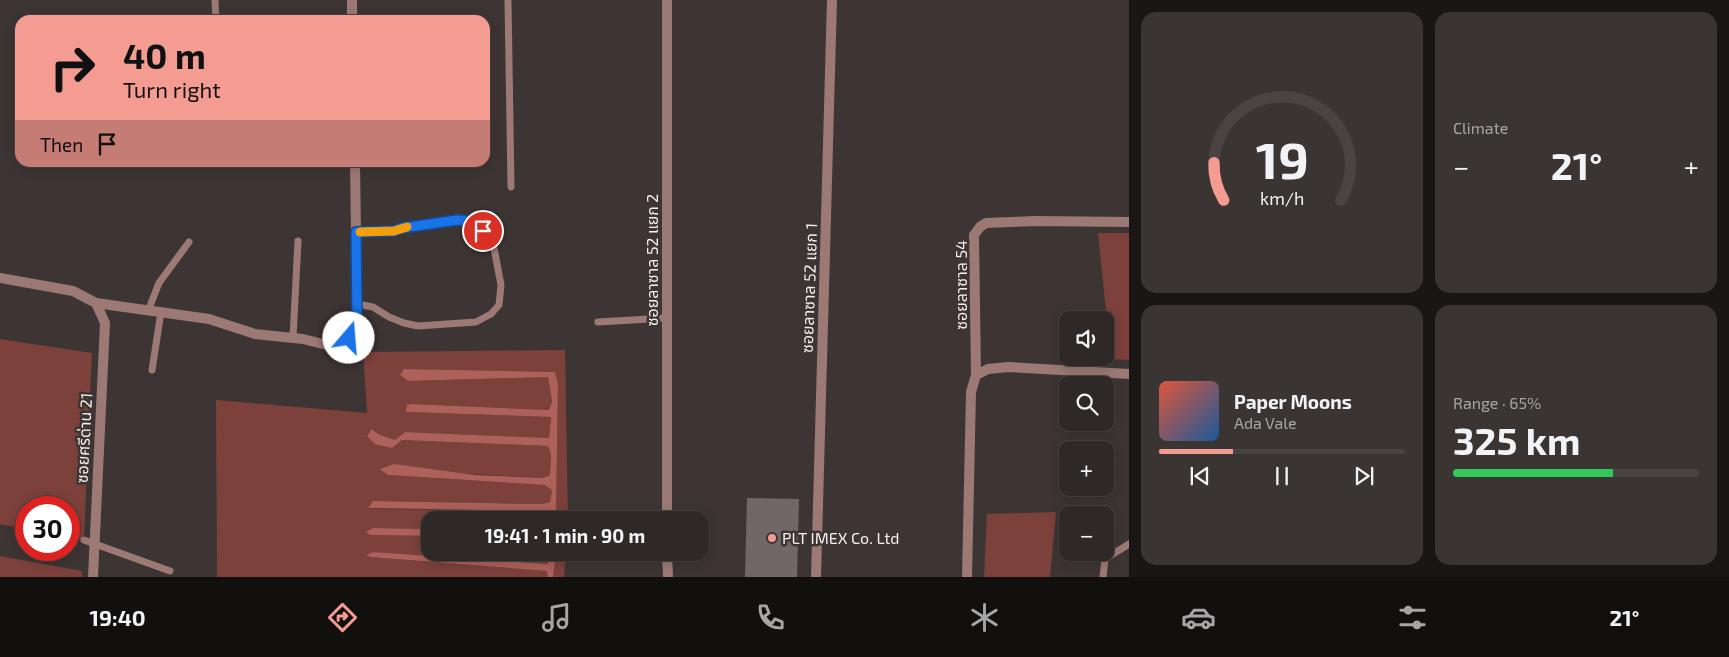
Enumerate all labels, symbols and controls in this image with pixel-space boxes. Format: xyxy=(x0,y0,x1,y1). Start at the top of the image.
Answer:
text: 40 m xyxy=(123,34,206,76)
icon: right xyxy=(40,35,105,100)
text: Turn right xyxy=(123,76,221,102)
text: Climate xyxy=(1453,118,1508,137)
text: 19 xyxy=(1255,127,1309,189)
icon: arrive xyxy=(93,130,121,158)
text: Then xyxy=(40,133,83,156)
text: 21° xyxy=(1551,142,1602,188)
text: − xyxy=(1453,149,1469,183)
text: + xyxy=(1684,149,1699,183)
text: km/h xyxy=(1260,187,1304,209)
street label: ซอยลาซาล 52 แยก 2 xyxy=(642,194,661,326)
pin xyxy=(462,210,504,252)
icon: arrive xyxy=(469,217,497,245)
street label: ซอยลาซาล 52 แยก 1 xyxy=(797,223,820,353)
street label: ซอยลาซาล 54 xyxy=(951,240,970,330)
position arrow xyxy=(322,311,374,363)
map controls xyxy=(1059,311,1114,561)
button: sound xyxy=(1059,311,1114,366)
button: search xyxy=(1059,376,1114,431)
text: Paper Moons xyxy=(1234,390,1352,413)
street label: ซอยศรีด่าน 21 xyxy=(72,392,95,484)
text: Range · 65% xyxy=(1453,393,1541,412)
text: Ada Vale xyxy=(1234,413,1297,432)
text: 325 km xyxy=(1453,417,1581,463)
button: + xyxy=(1059,441,1114,496)
icon: previous xyxy=(1186,462,1214,490)
icon: pause xyxy=(1268,462,1296,490)
icon: next xyxy=(1350,462,1378,490)
speed limit sign: 30 xyxy=(15,496,80,561)
button: − xyxy=(1059,506,1114,561)
text: 19:41 · 1 min · 90 m xyxy=(485,524,645,547)
place label: PLT IMEX Co. Ltd xyxy=(782,528,900,547)
marker: PLT IMEX Co. Ltd xyxy=(766,532,778,544)
icon: directions xyxy=(325,600,360,635)
icon: music xyxy=(539,600,574,635)
icon: phone xyxy=(753,600,788,635)
icon: climate xyxy=(967,600,1002,635)
icon: car xyxy=(1181,600,1216,635)
icon: filters xyxy=(1395,600,1430,635)
text: 19:40 xyxy=(90,604,146,630)
text: 21° xyxy=(1609,604,1639,630)

